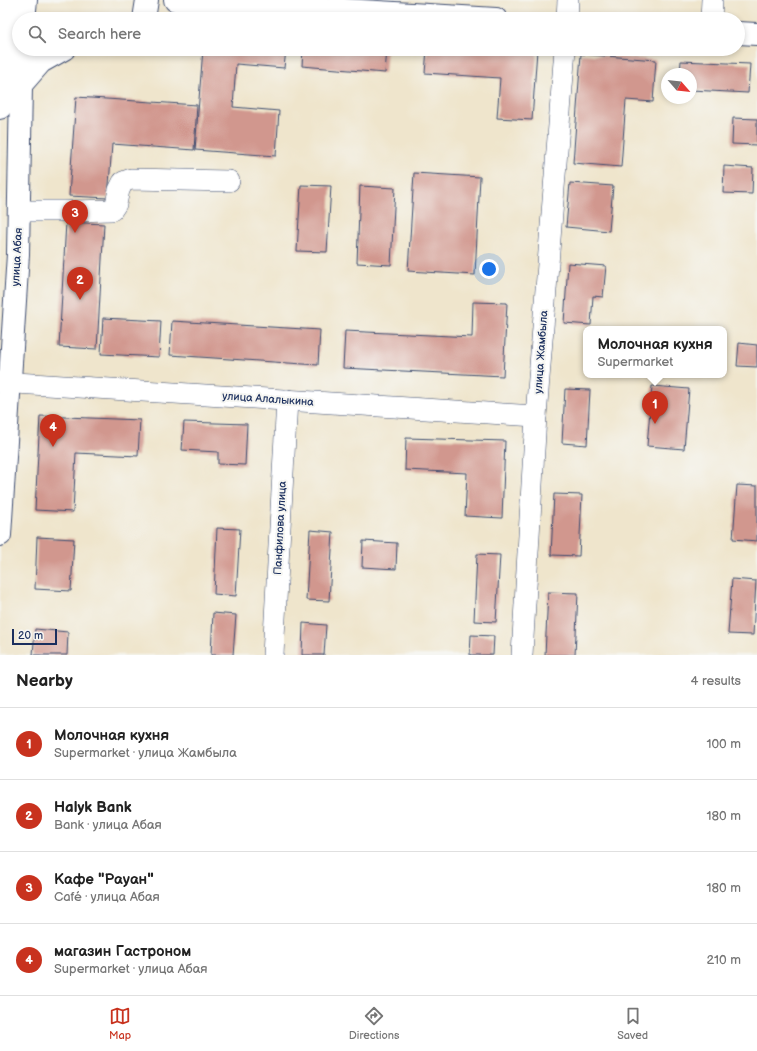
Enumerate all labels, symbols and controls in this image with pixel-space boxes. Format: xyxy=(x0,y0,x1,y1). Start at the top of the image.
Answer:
search box xyxy=(12,12,745,56)
icon: search xyxy=(26,23,48,45)
text: Search here xyxy=(58,25,141,44)
north arrow xyxy=(661,68,697,104)
pin: 3 xyxy=(62,200,88,233)
street label: улица Абая xyxy=(9,227,25,287)
your location xyxy=(479,259,499,279)
pin: 2 xyxy=(67,267,93,300)
street label: улица Жамбыла xyxy=(532,309,550,394)
popup xyxy=(583,326,727,378)
text: Молочная кухня xyxy=(597,335,713,354)
text: Supermarket xyxy=(597,354,673,370)
street label: улица Алалыкина xyxy=(222,389,315,409)
pin: 1 xyxy=(642,391,668,424)
pin: 4 xyxy=(40,414,66,447)
street label: Панфилова улица xyxy=(271,480,289,575)
scale bar xyxy=(12,627,57,646)
text: 20 m xyxy=(18,629,43,642)
text: Nearby xyxy=(16,671,73,691)
text: 4 results xyxy=(691,673,741,689)
text: Молочная кухня xyxy=(54,726,169,745)
text: 1 xyxy=(26,736,32,752)
text: 100 m xyxy=(706,736,741,752)
text: Supermarket · улица Жамбыла xyxy=(54,745,237,761)
text: Halyk Bank xyxy=(54,798,132,817)
text: 2 xyxy=(25,808,33,824)
text: 180 m xyxy=(706,808,741,824)
text: Bank · улица Абая xyxy=(54,817,162,833)
text: Кафе "Рауан" xyxy=(54,870,154,889)
text: 3 xyxy=(25,880,33,896)
text: 180 m xyxy=(706,880,741,896)
text: Café · улица Абая xyxy=(54,889,160,905)
text: магазин Гастроном xyxy=(54,942,191,961)
text: 4 xyxy=(25,952,33,968)
text: 210 m xyxy=(707,952,741,968)
text: Supermarket · улица Абая xyxy=(54,961,208,977)
tab: Map xyxy=(109,1005,131,1042)
tab: Directions xyxy=(349,1005,399,1042)
tab: Saved xyxy=(617,1005,648,1042)

